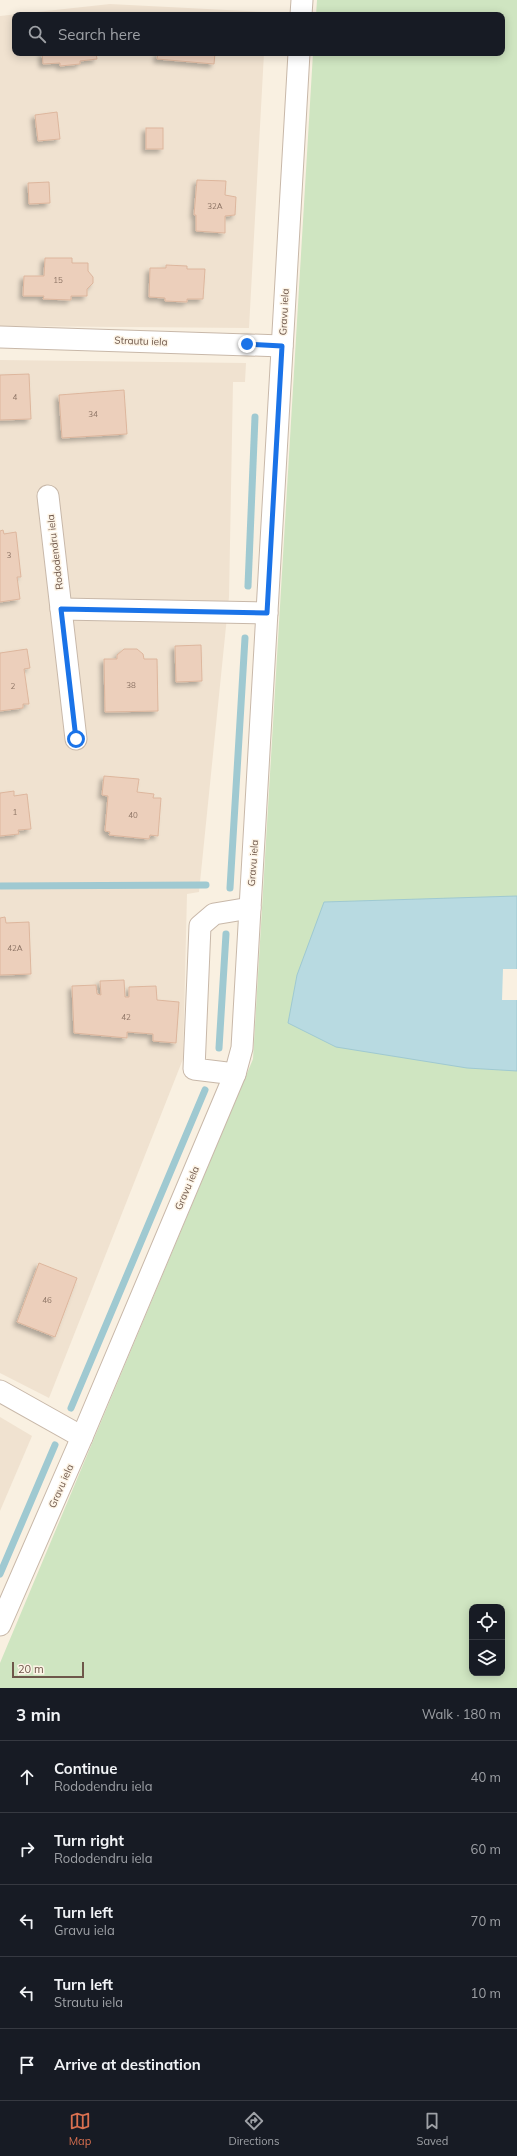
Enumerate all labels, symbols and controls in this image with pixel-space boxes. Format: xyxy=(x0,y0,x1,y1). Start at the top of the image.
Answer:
search box xyxy=(12,12,505,56)
icon: search xyxy=(26,23,48,45)
text: Search here xyxy=(58,25,140,44)
house number: 32A xyxy=(207,201,223,211)
house number: 15 xyxy=(53,275,63,285)
street label: Gravu iela xyxy=(276,288,292,336)
street label: Strautu iela xyxy=(114,334,168,348)
route end xyxy=(238,335,256,353)
house number: 4 xyxy=(13,392,18,402)
house number: 34 xyxy=(88,409,98,419)
street label: Rododendru iela xyxy=(44,514,66,590)
house number: 3 xyxy=(7,550,12,560)
house number: 38 xyxy=(126,680,136,690)
house number: 2 xyxy=(11,681,16,691)
route start xyxy=(67,730,85,748)
house number: 1 xyxy=(13,807,18,817)
house number: 40 xyxy=(128,810,138,820)
street label: Gravu iela xyxy=(245,839,261,887)
house number: 42A xyxy=(7,943,23,953)
house number: 42 xyxy=(121,1012,131,1022)
street label: Gravu iela xyxy=(172,1164,202,1212)
house number: 46 xyxy=(42,1295,52,1305)
street label: Gravu iela xyxy=(46,1462,76,1510)
map controls xyxy=(469,1604,505,1676)
button: locate xyxy=(469,1604,505,1640)
button: layers xyxy=(469,1640,505,1676)
scale bar xyxy=(12,1660,84,1679)
text: 20 m xyxy=(18,1662,44,1676)
text: 3 min xyxy=(16,1704,61,1725)
text: Walk · 180 m xyxy=(422,1706,501,1722)
text: Continue xyxy=(54,1759,117,1778)
icon: ahead xyxy=(16,1766,38,1788)
text: 40 m xyxy=(471,1769,501,1785)
text: Rododendru iela xyxy=(54,1778,152,1794)
text: Turn right xyxy=(54,1831,124,1850)
icon: right xyxy=(16,1838,38,1860)
text: 60 m xyxy=(471,1841,501,1857)
text: Rododendru iela xyxy=(54,1850,152,1866)
text: Turn left xyxy=(54,1903,113,1922)
icon: left xyxy=(16,1910,38,1932)
text: 70 m xyxy=(471,1913,501,1929)
text: Gravu iela xyxy=(54,1922,115,1938)
text: Turn left xyxy=(54,1975,113,1994)
icon: left xyxy=(16,1982,38,2004)
text: 10 m xyxy=(471,1985,501,2001)
text: Strautu iela xyxy=(54,1994,123,2010)
icon: arrive xyxy=(16,2054,38,2076)
text: Arrive at destination xyxy=(54,2055,201,2074)
tab: Map xyxy=(69,2110,91,2148)
tab: Directions xyxy=(229,2110,279,2148)
tab: Saved xyxy=(417,2110,448,2148)

